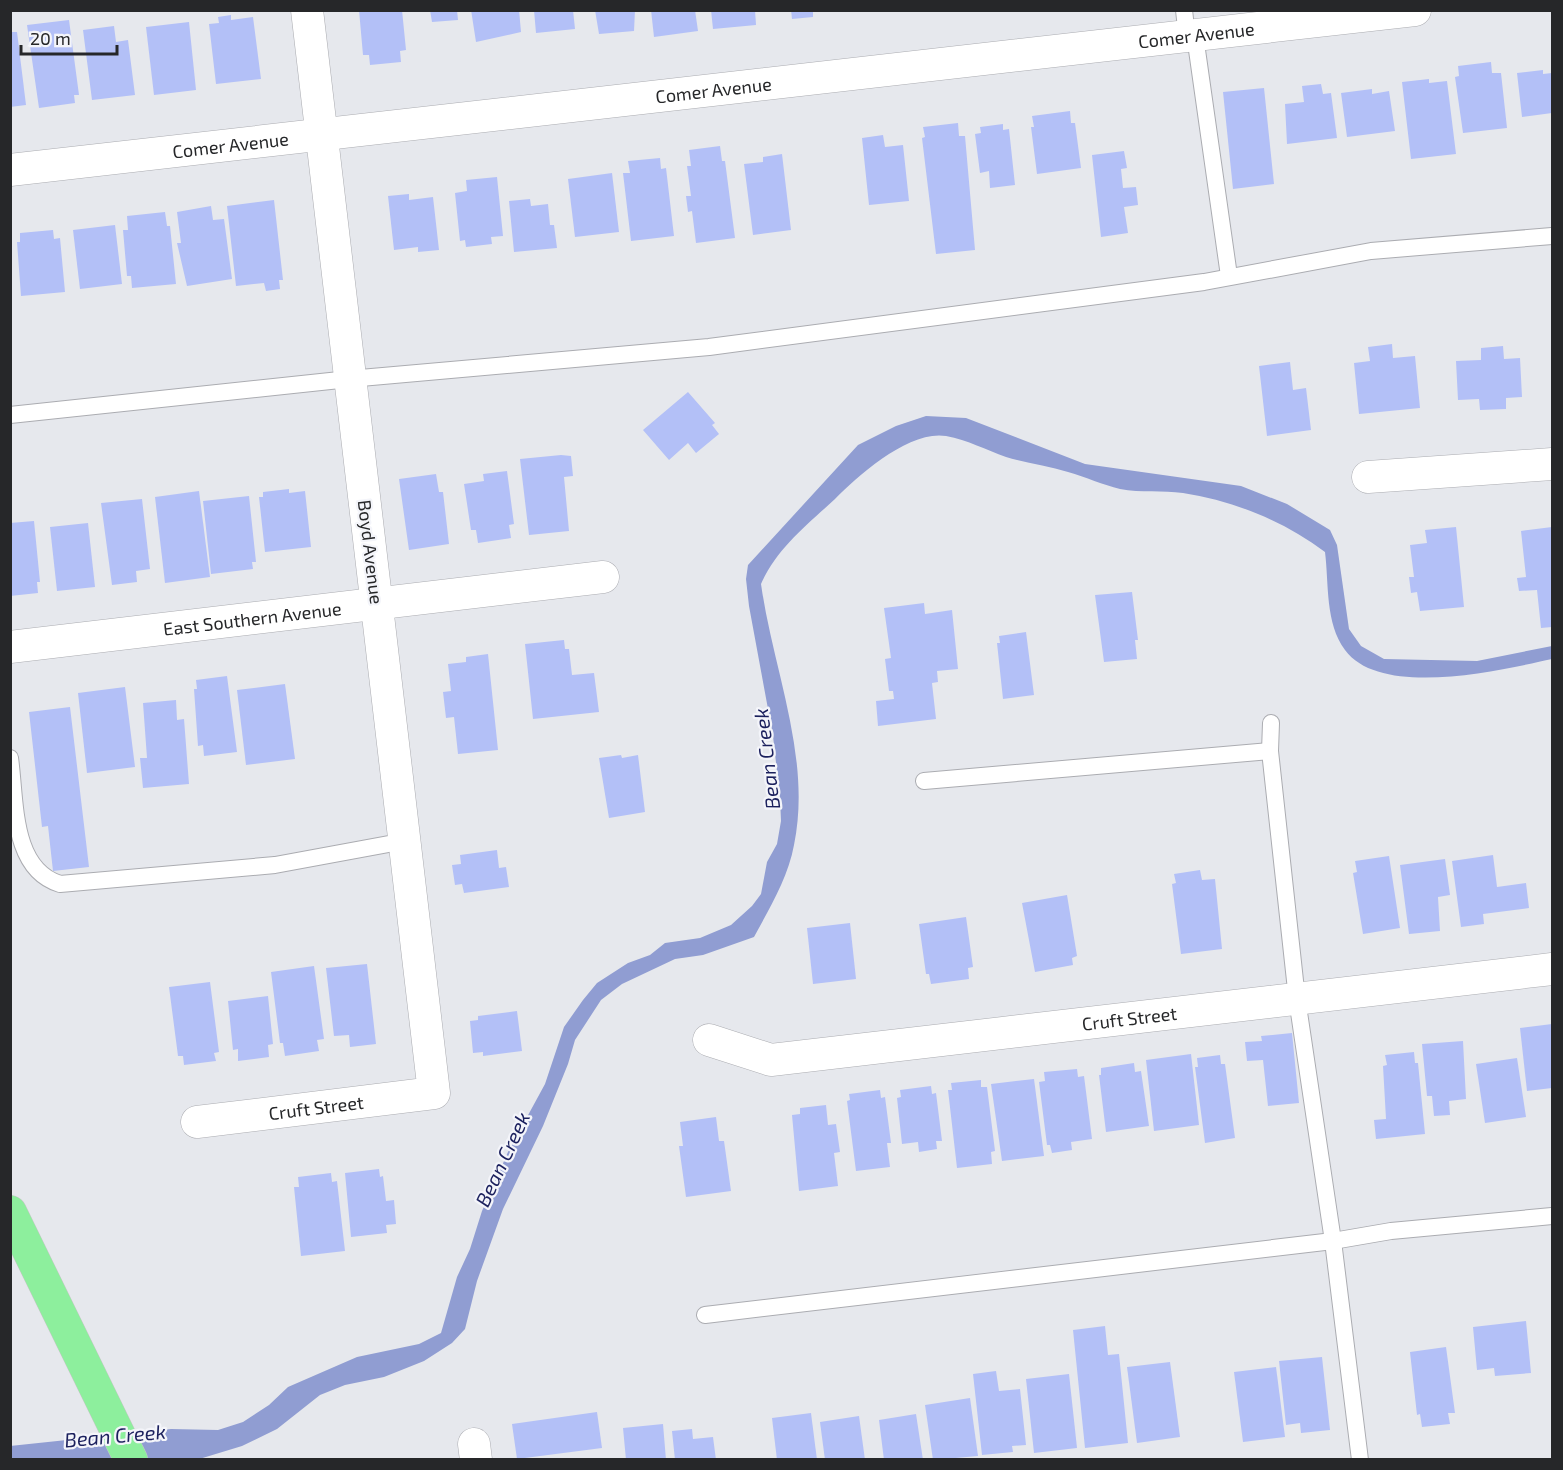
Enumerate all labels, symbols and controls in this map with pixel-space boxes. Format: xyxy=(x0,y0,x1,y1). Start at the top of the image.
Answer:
street label: Comer Avenue xyxy=(1137,17,1256,52)
scale bar xyxy=(21,18,117,56)
text: 20 m xyxy=(30,27,71,49)
street label: Comer Avenue xyxy=(654,72,773,107)
street label: Comer Avenue xyxy=(171,127,290,162)
street label: Boyd Avenue xyxy=(354,499,388,605)
street label: East Southern Avenue xyxy=(162,597,343,640)
water label: Bean Creek xyxy=(748,707,784,811)
street label: Cruft Street xyxy=(1081,1002,1178,1035)
street label: Cruft Street xyxy=(267,1091,365,1124)
water label: Bean Creek xyxy=(470,1108,534,1210)
water label: Bean Creek xyxy=(63,1419,167,1451)

